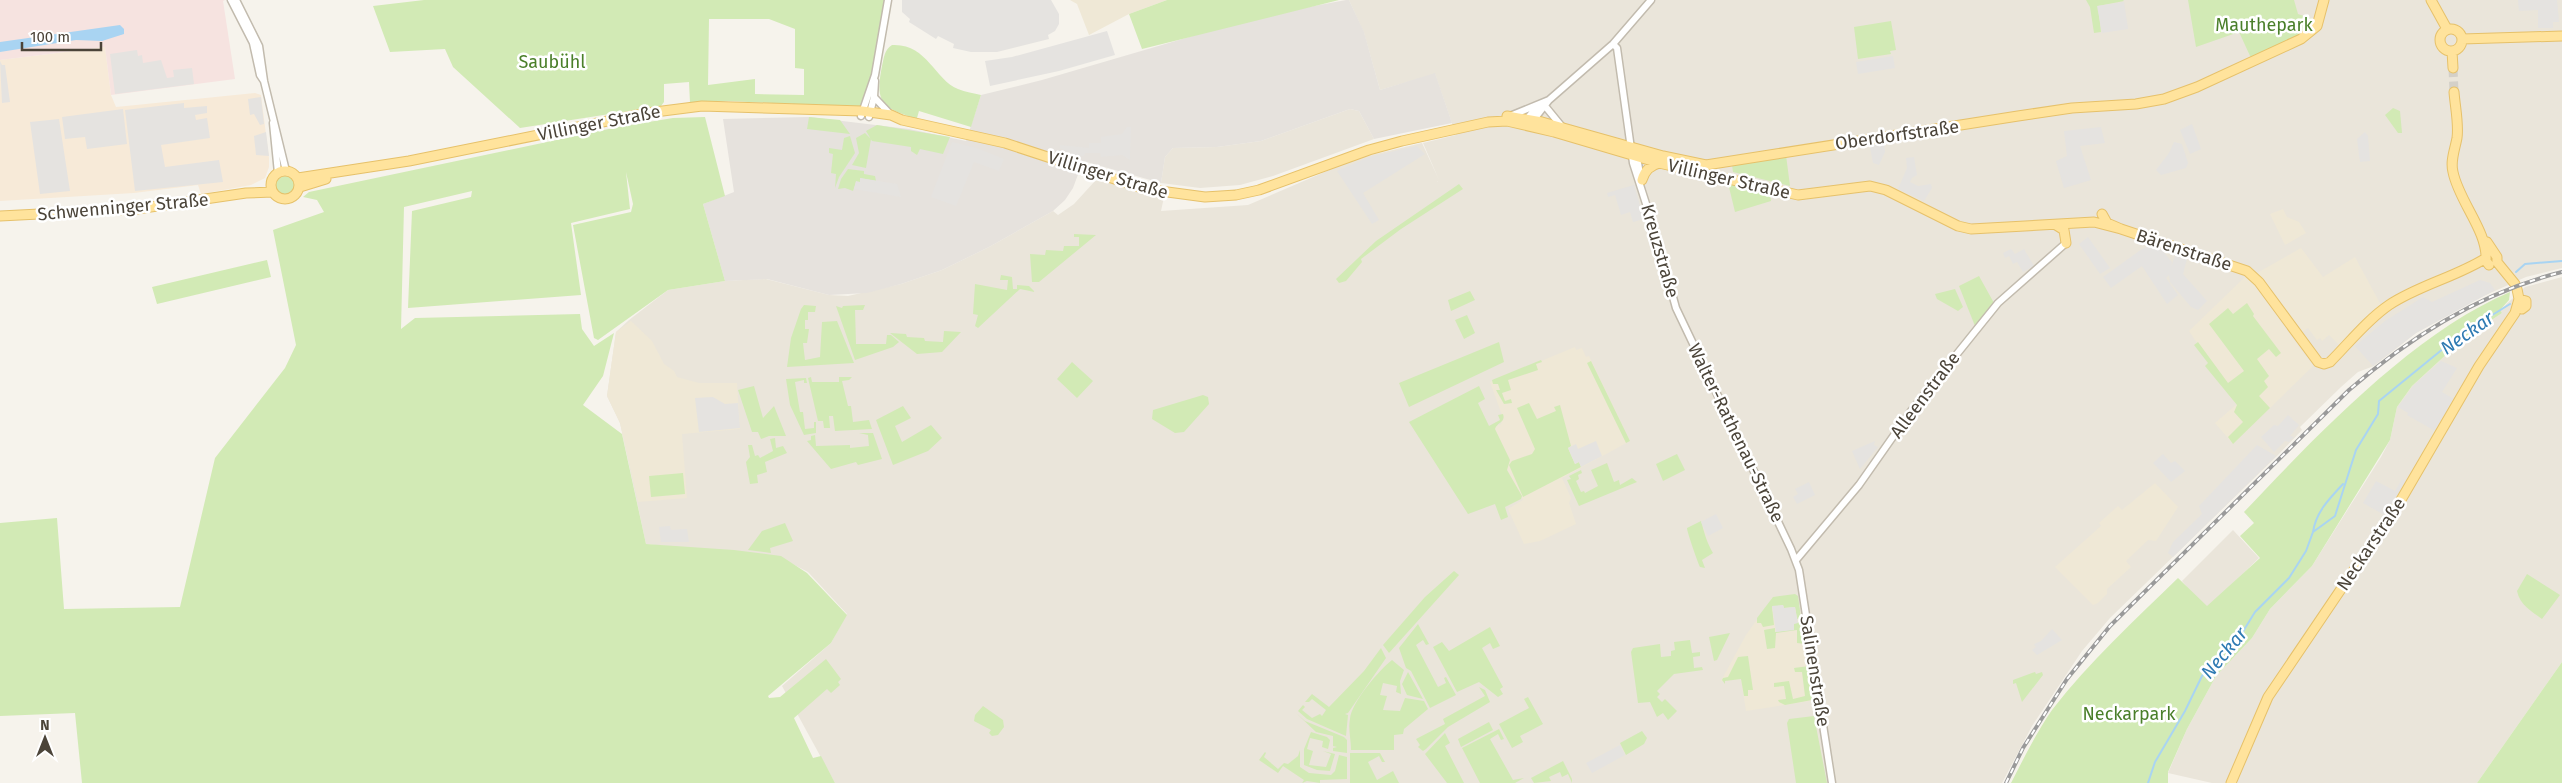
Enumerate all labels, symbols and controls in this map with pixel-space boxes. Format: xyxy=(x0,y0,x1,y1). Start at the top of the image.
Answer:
park label: Mauthepark xyxy=(2215,14,2314,36)
scale bar xyxy=(22,20,101,52)
text: 100 m xyxy=(30,28,70,46)
park label: Saubühl xyxy=(518,51,586,73)
street label: Villinger Straße xyxy=(536,100,662,146)
street label: Oberdorfstraße xyxy=(1834,115,1960,155)
street label: Villinger Straße xyxy=(1045,146,1171,204)
street label: Villinger Straße xyxy=(1666,154,1792,204)
street label: Schwenninger Straße xyxy=(36,189,210,225)
street label: Kreuzstraße xyxy=(1636,202,1684,300)
street label: Bärenstraße xyxy=(2134,224,2234,276)
water label: Neckar xyxy=(2436,306,2499,360)
street label: Walter-Rathenau-Straße xyxy=(1683,340,1789,526)
street label: Alleenstraße xyxy=(1885,347,1965,443)
street label: Neckarstraße xyxy=(2332,493,2410,595)
street label: Salinenstraße xyxy=(1795,614,1835,728)
water label: Neckar xyxy=(2196,622,2253,683)
park label: Neckarpark xyxy=(2083,703,2176,725)
north arrow xyxy=(20,713,70,763)
text: N xyxy=(40,717,50,734)

